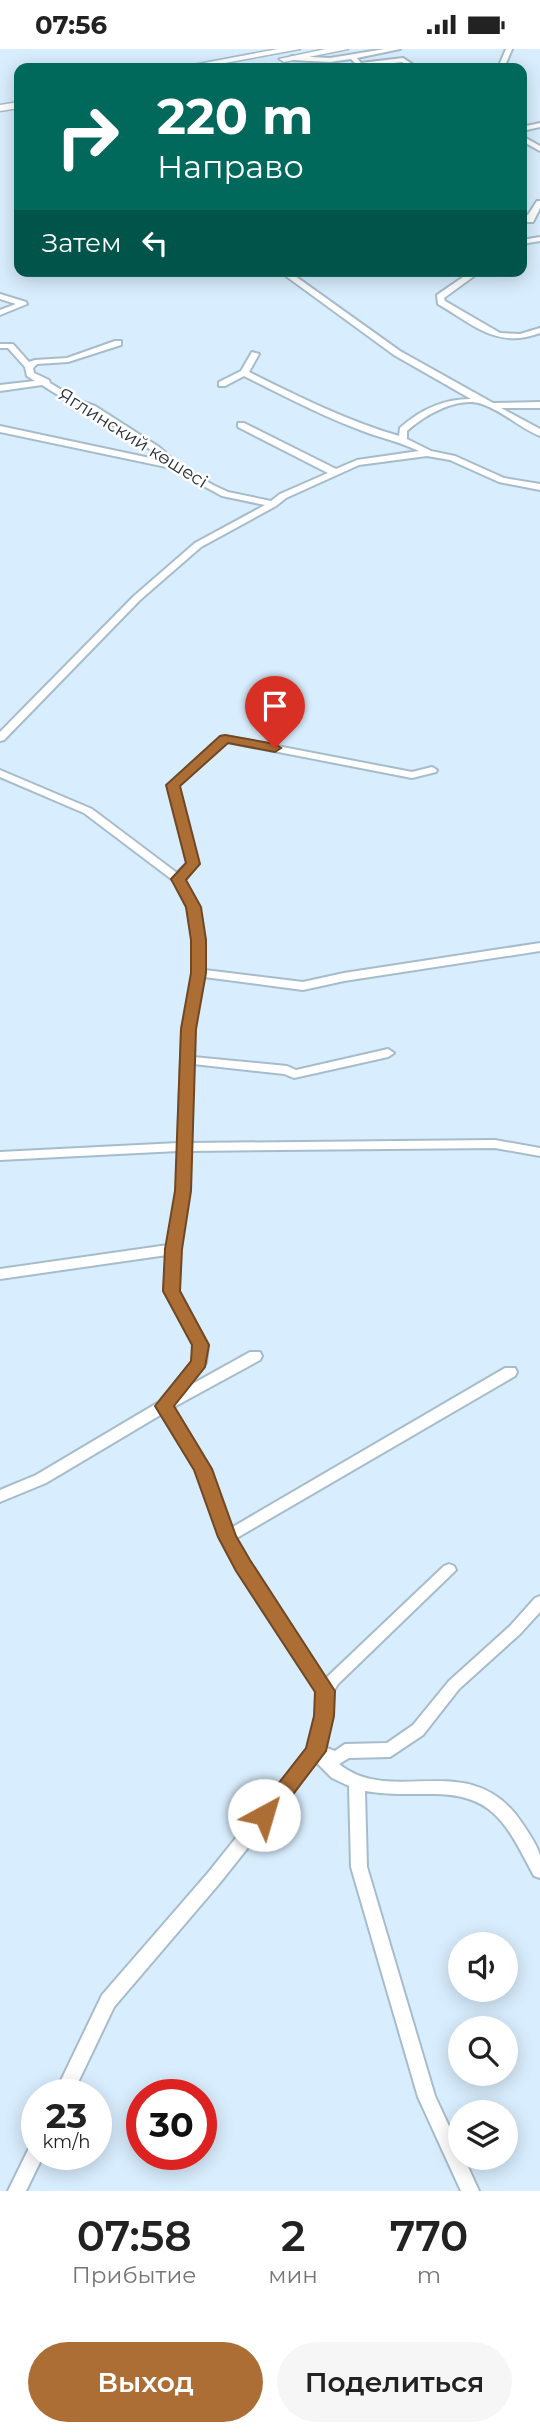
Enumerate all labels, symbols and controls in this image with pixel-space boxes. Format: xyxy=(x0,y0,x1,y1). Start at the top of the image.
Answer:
text: 07:56 xyxy=(35,9,107,41)
text: 220 m xyxy=(157,87,313,146)
icon: right xyxy=(42,91,133,182)
text: Направо xyxy=(157,147,304,186)
icon: left xyxy=(136,224,174,262)
text: Затем xyxy=(42,227,122,259)
street label: Яглинский көшесі xyxy=(54,383,212,493)
pin xyxy=(245,676,305,748)
icon: arrive xyxy=(256,687,294,725)
position arrow xyxy=(227,1778,301,1852)
map controls xyxy=(448,1932,518,2170)
button: sound xyxy=(448,1932,518,2002)
button: search xyxy=(448,2016,518,2086)
speed limit sign: 30 xyxy=(126,2079,217,2170)
text: 23 xyxy=(46,2094,87,2137)
button: layers xyxy=(448,2100,518,2170)
text: km/h xyxy=(42,2131,91,2153)
text: 07:58 xyxy=(77,2210,192,2262)
text: 2 xyxy=(281,2210,305,2262)
text: 770 xyxy=(390,2210,468,2262)
text: Прибытие xyxy=(72,2261,197,2289)
text: мин xyxy=(268,2261,318,2289)
text: m xyxy=(417,2261,441,2289)
button: Выход xyxy=(28,2342,263,2422)
button: Поделиться xyxy=(277,2342,512,2422)

